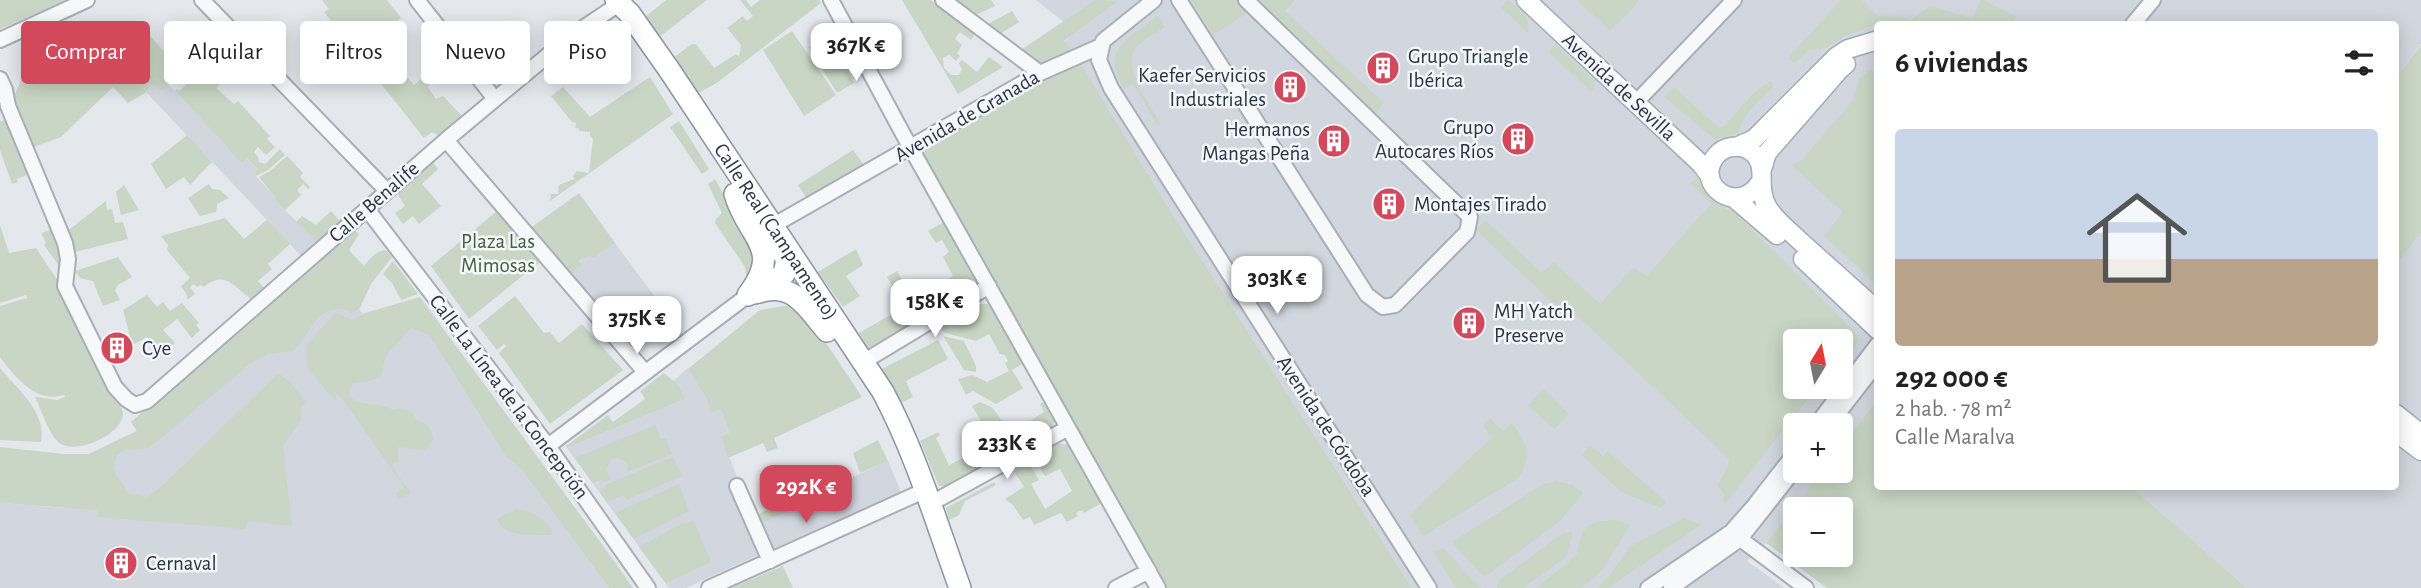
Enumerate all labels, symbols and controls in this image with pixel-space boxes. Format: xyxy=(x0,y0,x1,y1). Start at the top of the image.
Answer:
chip: Comprar xyxy=(21,21,150,84)
chip: Alquilar xyxy=(164,21,286,84)
chip: Filtros xyxy=(300,21,407,84)
chip: Nuevo xyxy=(421,21,530,84)
chip: Piso xyxy=(544,21,631,84)
pin: 367K € xyxy=(799,24,913,83)
street label: Avenida de Sevilla xyxy=(1558,29,1680,145)
text: 367K € xyxy=(827,34,885,57)
icon: filters xyxy=(2340,44,2378,82)
place label: Grupo Triangle Ibérica xyxy=(1408,46,1528,91)
text: 6 viviendas xyxy=(1895,48,2028,78)
building icon: Grupo Triangle Ibérica xyxy=(1364,49,1402,87)
place label: Kaefer Servicios Industriales xyxy=(1138,65,1266,110)
street label: Avenida de Granada xyxy=(891,66,1043,166)
building icon: Kaefer Servicios Industriales xyxy=(1271,68,1309,106)
place label: Grupo Autocares Ríos xyxy=(1375,117,1494,162)
place label: Hermanos Mangas Peña xyxy=(1202,119,1310,164)
building icon: Grupo Autocares Ríos xyxy=(1499,120,1537,158)
building icon: Hermanos Mangas Peña xyxy=(1315,122,1353,160)
street label: Calle Real (Campamento) xyxy=(710,139,842,324)
street label: Calle Benalife xyxy=(325,158,423,246)
icon: home xyxy=(2074,175,2200,301)
building icon: Montajes Tirado xyxy=(1370,185,1408,223)
place label: Montajes Tirado xyxy=(1414,194,1547,215)
park label: Plaza Las Mimosas xyxy=(461,231,535,276)
pin: 303K € xyxy=(1220,256,1334,316)
text: 303K € xyxy=(1247,267,1307,290)
pin: 158K € xyxy=(878,280,992,339)
text: 158K € xyxy=(906,290,964,313)
street label: Calle La Línea de la Concepción xyxy=(425,291,593,503)
pin: 375K € xyxy=(580,296,694,356)
place label: MH Yatch Preserve xyxy=(1494,301,1573,346)
building icon: MH Yatch Preserve xyxy=(1450,304,1488,342)
text: 375K € xyxy=(608,307,666,330)
building icon: Cye xyxy=(98,329,136,367)
north arrow xyxy=(1783,329,1853,399)
map controls xyxy=(1783,329,1853,567)
place label: Cye xyxy=(142,338,171,359)
street label: Avenida de Córdoba xyxy=(1273,352,1379,500)
text: 292 000 € xyxy=(1895,363,2008,393)
text: 2 hab. · 78 m² xyxy=(1895,398,2011,421)
button: + xyxy=(1783,413,1853,483)
pin: 233K € xyxy=(950,421,1064,481)
text: Calle Maralva xyxy=(1895,426,2015,449)
text: 233K € xyxy=(978,432,1036,455)
pin: 292K € xyxy=(749,466,863,525)
text: 292K € xyxy=(776,476,836,499)
button: − xyxy=(1783,497,1853,567)
building icon: Cernaval xyxy=(102,544,140,582)
place label: Cernaval xyxy=(146,553,217,574)

